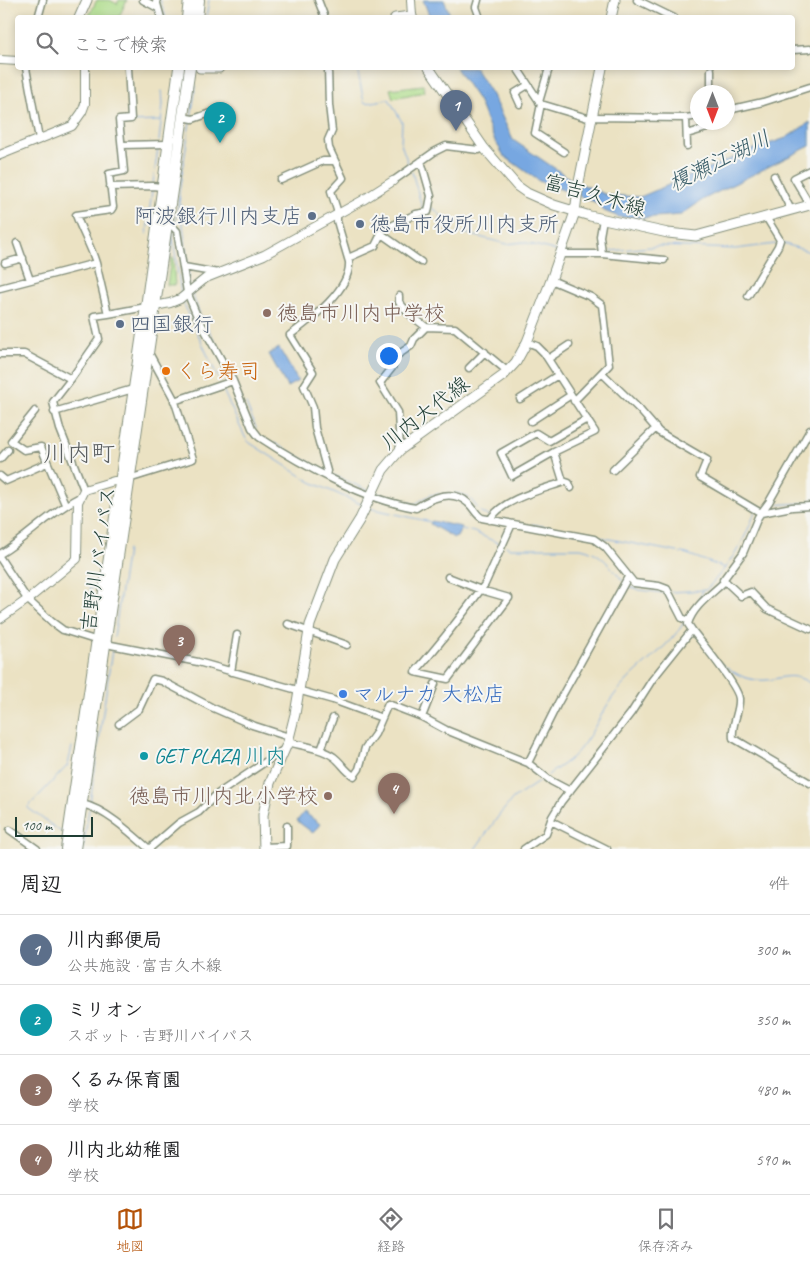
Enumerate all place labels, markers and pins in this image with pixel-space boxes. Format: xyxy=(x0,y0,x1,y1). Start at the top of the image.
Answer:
pin: 1 xyxy=(440,90,472,131)
pin: 2 xyxy=(204,102,236,143)
place label: 阿波銀行川内支店 xyxy=(134,203,302,229)
marker: 阿波銀行川内支店 xyxy=(306,210,318,222)
place label: 徳島市役所川内支所 xyxy=(370,211,559,237)
marker: 徳島市役所川内支所 xyxy=(354,218,366,230)
place label: 徳島市川内中学校 xyxy=(277,300,445,326)
marker: 徳島市川内中学校 xyxy=(261,307,273,319)
place label: 四国銀行 xyxy=(130,311,214,337)
marker: 四国銀行 xyxy=(114,318,126,330)
place label: くら寿司 xyxy=(176,358,260,384)
marker: くら寿司 xyxy=(160,365,172,377)
pin: 3 xyxy=(163,625,195,666)
place label: マルナカ 大松店 xyxy=(353,681,505,707)
marker: マルナカ 大松店 xyxy=(337,688,349,700)
place label: GET PLAZA 川内 xyxy=(154,743,287,769)
marker: GET PLAZA 川内 xyxy=(138,750,150,762)
pin: 4 xyxy=(378,773,410,814)
place label: 徳島市川内北小学校 xyxy=(129,783,318,809)
marker: 徳島市川内北小学校 xyxy=(322,790,334,802)

